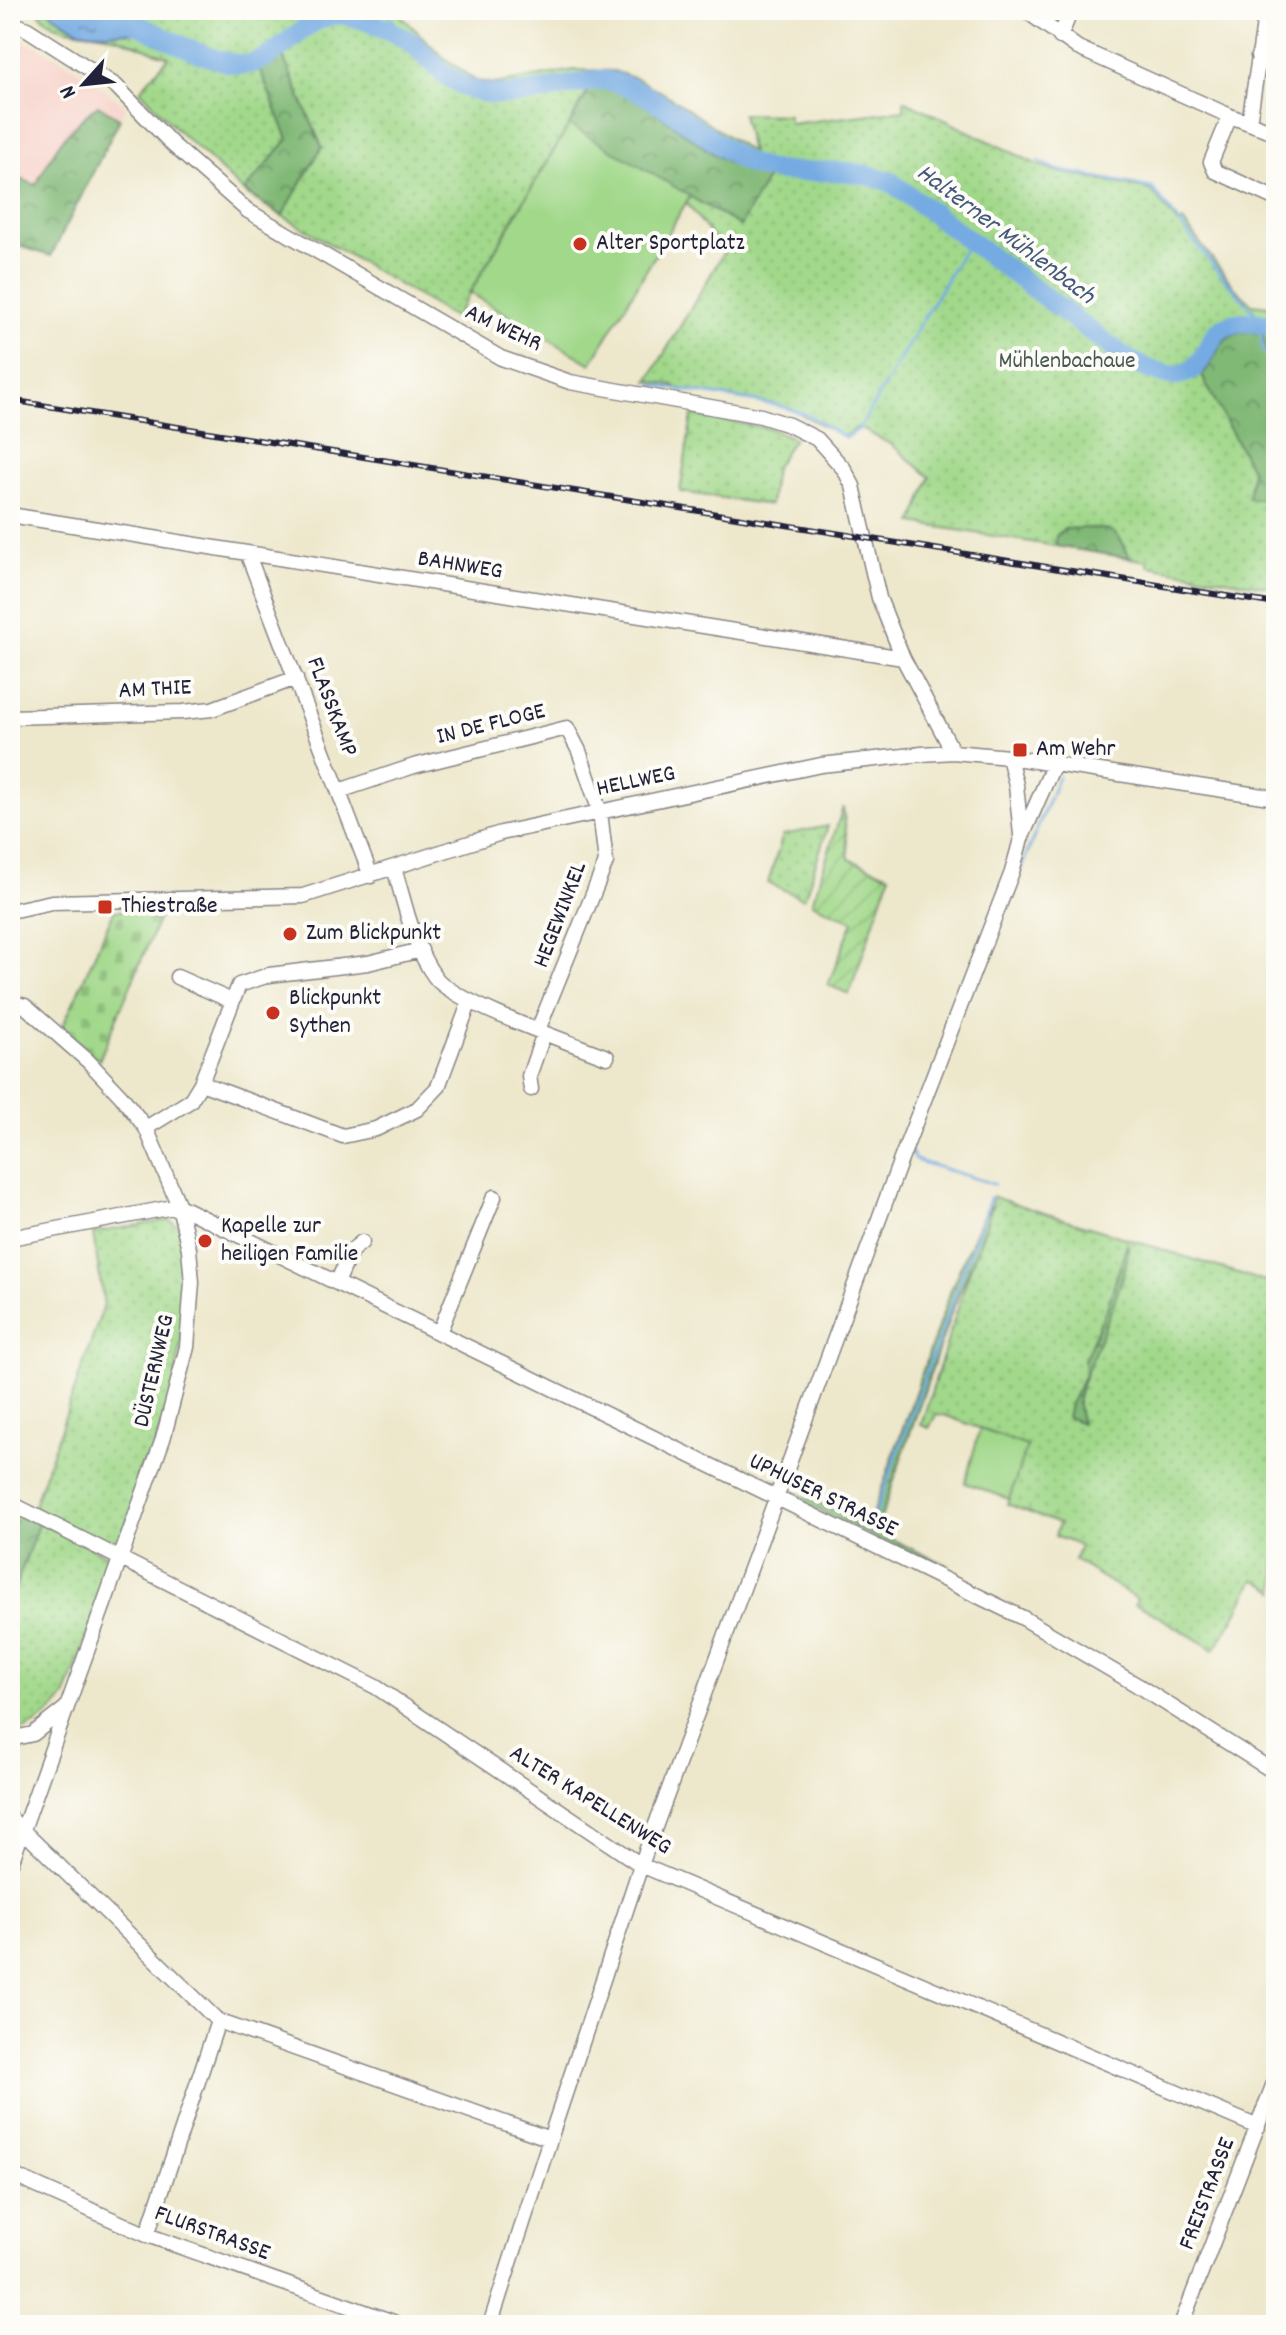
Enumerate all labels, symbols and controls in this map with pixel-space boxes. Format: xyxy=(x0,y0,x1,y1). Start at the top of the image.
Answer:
north arrow xyxy=(44,44,124,124)
text: N xyxy=(53,79,86,103)
water label: Halterner Mühlenbach xyxy=(908,155,1103,315)
place label: Alter Sportplatz xyxy=(596,227,745,261)
marker: Alter Sportplatz xyxy=(571,235,589,253)
street label: AM WEHR xyxy=(459,296,547,362)
park label: Mühlenbachaue xyxy=(998,345,1136,379)
street label: BAHNWEG xyxy=(415,543,505,589)
street label: FLASSKAMP xyxy=(297,652,366,762)
street label: AM THIE xyxy=(118,671,192,709)
street label: IN DE FLOGE xyxy=(433,695,549,755)
place label: Am Wehr xyxy=(1036,733,1115,767)
marker: Am Wehr xyxy=(1011,741,1029,759)
street label: HELLWEG xyxy=(594,757,678,807)
street label: HEGEWINKEL xyxy=(525,857,597,973)
place label: Thiestraße xyxy=(121,890,218,924)
marker: Thiestraße xyxy=(96,898,114,916)
place label: Zum Blickpunkt xyxy=(306,917,441,951)
marker: Zum Blickpunkt xyxy=(281,925,299,943)
place label: Blickpunkt Sythen xyxy=(289,982,381,1044)
marker: Blickpunkt Sythen xyxy=(264,1004,282,1022)
place label: Kapelle zur heiligen Familie xyxy=(221,1210,358,1272)
marker: Kapelle zur heiligen Familie xyxy=(196,1232,214,1250)
street label: DÜSTERNWEG xyxy=(126,1311,184,1431)
street label: UPHUSER STRASSE xyxy=(743,1445,903,1547)
street label: ALTER KAPELLENWEG xyxy=(502,1737,678,1865)
street label: FREISTRASSE xyxy=(1171,2133,1245,2255)
street label: FLURSTRASSE xyxy=(149,2197,275,2271)

